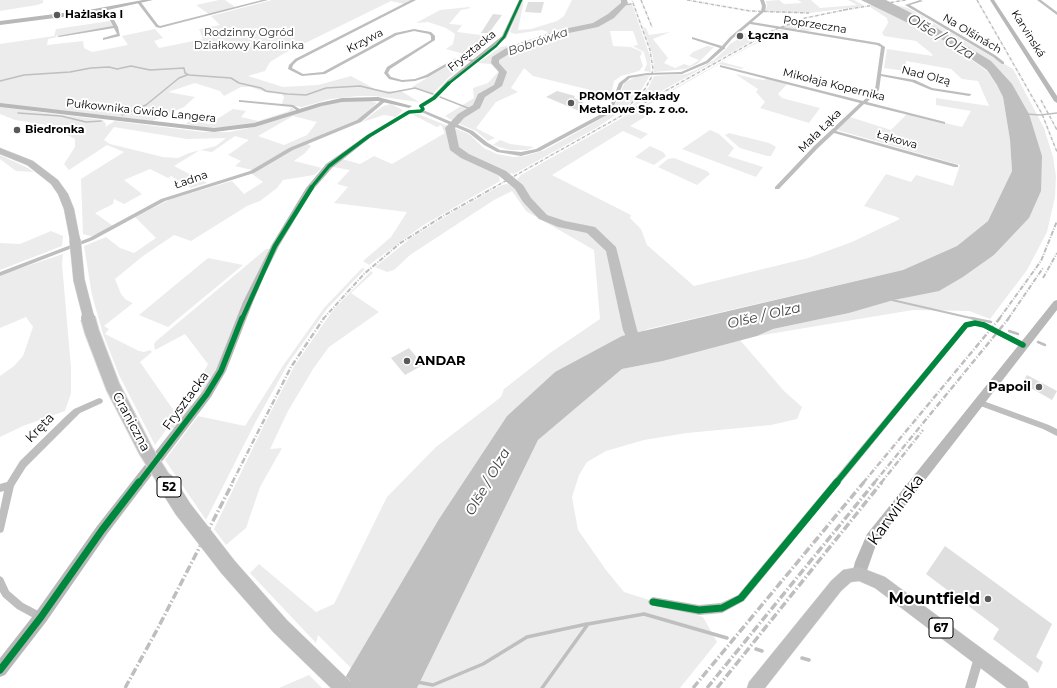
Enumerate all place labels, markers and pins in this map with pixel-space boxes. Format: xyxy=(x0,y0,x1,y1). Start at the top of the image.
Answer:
place label: Hażlaska I xyxy=(65,8,123,22)
marker: Hażlaska I xyxy=(52,10,62,20)
place label: Łączna xyxy=(748,29,788,43)
marker: Łączna xyxy=(735,31,745,41)
place label: PROMOT Zakłady Metalowe Sp. z o.o. xyxy=(579,90,688,116)
marker: PROMOT Zakłady Metalowe Sp. z o.o. xyxy=(566,98,576,108)
place label: Biedronka xyxy=(25,123,85,137)
marker: Biedronka xyxy=(12,125,22,135)
place label: ANDAR xyxy=(415,353,466,369)
marker: ANDAR xyxy=(402,356,412,366)
place label: Papoil xyxy=(988,379,1031,395)
marker: Papoil xyxy=(1034,382,1044,392)
place label: Mountfield xyxy=(888,589,980,609)
marker: Mountfield xyxy=(983,594,993,604)

